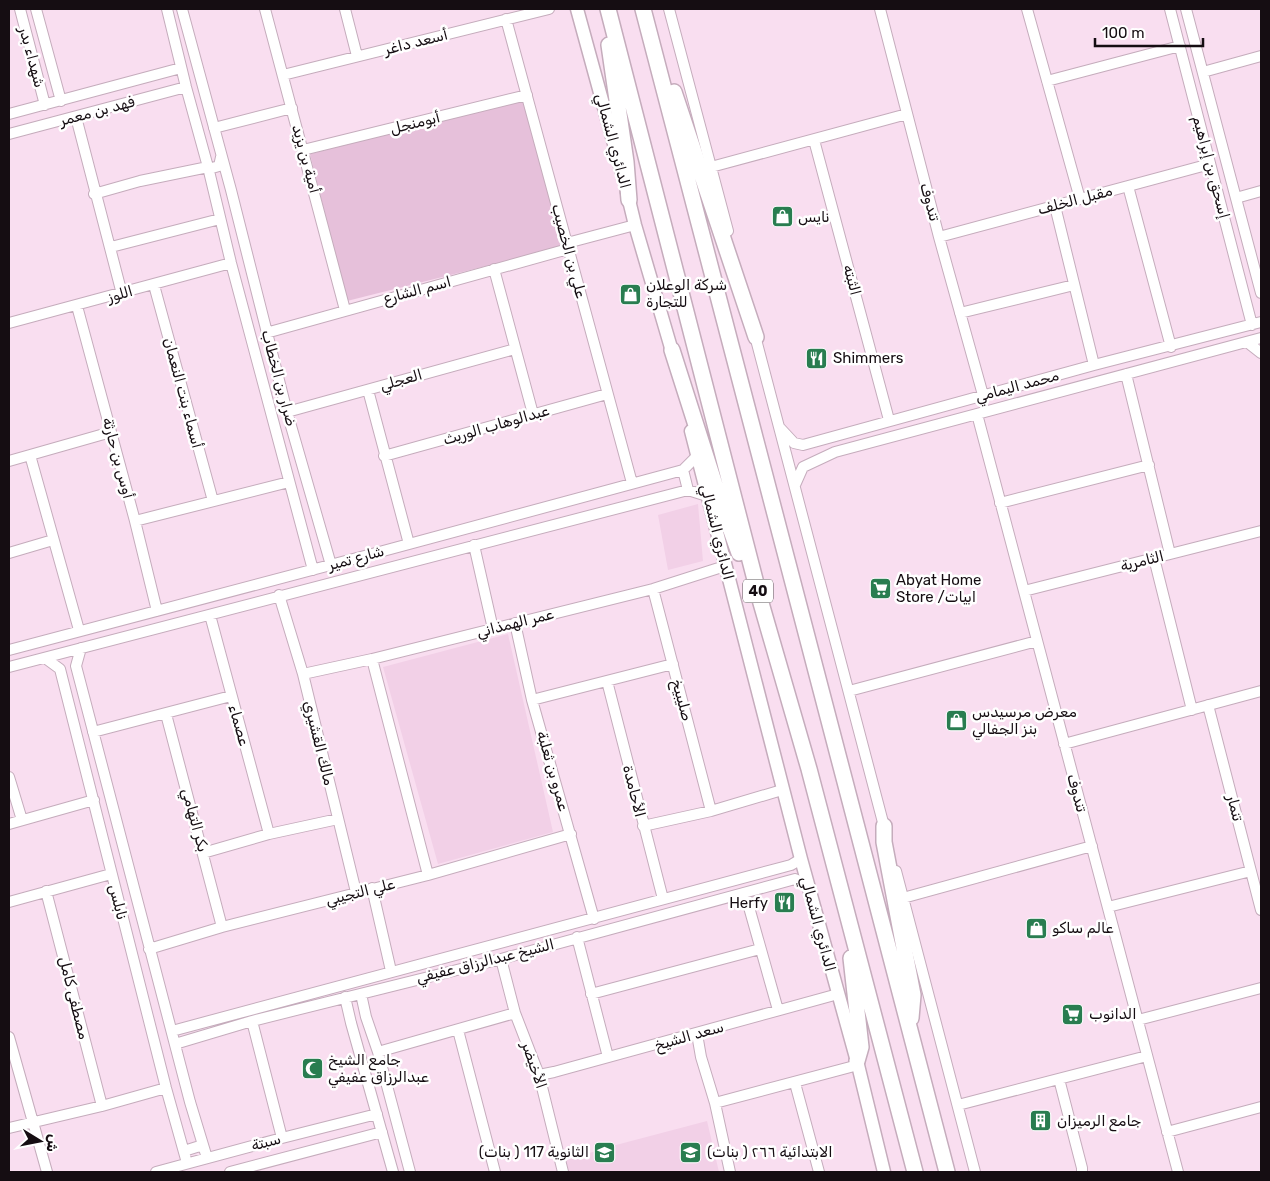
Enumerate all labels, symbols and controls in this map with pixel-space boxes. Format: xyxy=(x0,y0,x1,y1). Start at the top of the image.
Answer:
scale bar xyxy=(1095,15,1202,47)
street label: شهداء بدر xyxy=(15,24,49,89)
text: 100 m xyxy=(1102,24,1144,42)
street label: أسعد داغر xyxy=(381,25,450,59)
street label: الدائري الشمالي xyxy=(589,91,634,191)
street label: فهد بن معمر xyxy=(56,92,137,130)
street label: أبومنجل xyxy=(388,108,442,138)
street label: إسحق بن إبراهيم xyxy=(1188,114,1233,221)
street label: أمية بن يزيد xyxy=(288,123,324,195)
street label: تندوف xyxy=(915,181,944,223)
street label: مقبل الخلف xyxy=(1036,181,1114,219)
street label: علي بن الخصيب xyxy=(545,202,590,301)
shop icon: نايس xyxy=(770,205,794,229)
place label: نايس xyxy=(798,208,829,226)
street label: الثبته xyxy=(839,263,865,297)
street label: اسم الشارع xyxy=(381,272,453,310)
place label: شركة الوعلان للتجارة xyxy=(646,276,727,311)
street label: اللوز xyxy=(104,282,135,306)
shop icon: شركة الوعلان للتجارة xyxy=(618,282,642,306)
street label: ضرار بن الخطاب xyxy=(258,328,300,428)
street label: أسماء بنت النعمان xyxy=(160,336,206,450)
restaurant icon: Shimmers xyxy=(805,346,829,370)
place label: Shimmers xyxy=(833,349,904,367)
street label: العجلي xyxy=(378,365,425,398)
street label: محمد اليمامي xyxy=(973,366,1062,409)
street label: عبدالوهاب الوريث xyxy=(441,401,551,449)
street label: أوس بن حارثة xyxy=(98,415,137,501)
street label: الدائري الشمالي xyxy=(694,482,738,582)
street label: شارع تمير xyxy=(325,542,387,576)
street label: الثامرية xyxy=(1118,547,1166,575)
place label: Abyat Home Store /ابيات xyxy=(896,571,981,606)
supermarket icon: Abyat Home Store /ابيات xyxy=(868,577,892,601)
road number: 40 xyxy=(743,580,773,602)
street label: عمر الهمذاني xyxy=(475,605,556,644)
street label: صليبيخ xyxy=(666,677,696,723)
street label: مالك القشيري xyxy=(299,699,338,788)
street label: عصماء xyxy=(225,702,253,748)
place label: معرض مرسيدس بنز الجفالي xyxy=(972,703,1077,741)
shop icon: معرض مرسيدس بنز الجفالي xyxy=(944,709,968,733)
street label: عمرو بن ثعلبة xyxy=(532,729,573,813)
street label: الأحامدة xyxy=(619,763,649,819)
street label: تندوف xyxy=(1062,772,1091,814)
street label: بكر التهامي xyxy=(175,786,212,855)
street label: تنمار xyxy=(1223,792,1247,823)
street label: الدائري الشمالي xyxy=(794,874,839,974)
street label: علي التجيبي xyxy=(323,875,397,912)
street label: نابلس xyxy=(105,882,131,922)
restaurant icon: Herfy xyxy=(772,891,796,915)
place label: Herfy xyxy=(729,894,768,912)
shop icon: عالم ساكو xyxy=(1024,916,1048,940)
place label: عالم ساكو xyxy=(1052,919,1114,938)
street label: الشيخ عبدالرزاق عفيفي xyxy=(414,935,557,990)
street label: مصطفى كامل xyxy=(55,955,93,1041)
supermarket icon: الدانوب xyxy=(1061,1002,1085,1026)
place label: الدانوب xyxy=(1089,1005,1137,1023)
street label: سعد الشيخ xyxy=(652,1018,726,1056)
street label: الأخيضر xyxy=(517,1038,550,1091)
place label: جامع الشيخ عبدالرزاق عفيفي xyxy=(328,1051,429,1089)
mosque icon: جامع الشيخ عبدالرزاق عفيفي xyxy=(300,1057,324,1081)
building icon: جامع الرميزان xyxy=(1029,1109,1053,1133)
place label: جامع الرميزان xyxy=(1057,1112,1141,1132)
north arrow xyxy=(15,1116,65,1166)
street label: سبتة xyxy=(249,1129,283,1155)
text: ش xyxy=(42,1133,62,1154)
school or university icon: الثانوية 117 ( بنات) xyxy=(593,1140,617,1164)
school or university icon: الابتدائية ٢٦٦ ( بنات) xyxy=(679,1140,703,1164)
place label: الثانوية 117 ( بنات) xyxy=(479,1143,589,1161)
place label: الابتدائية ٢٦٦ ( بنات) xyxy=(707,1143,833,1161)

